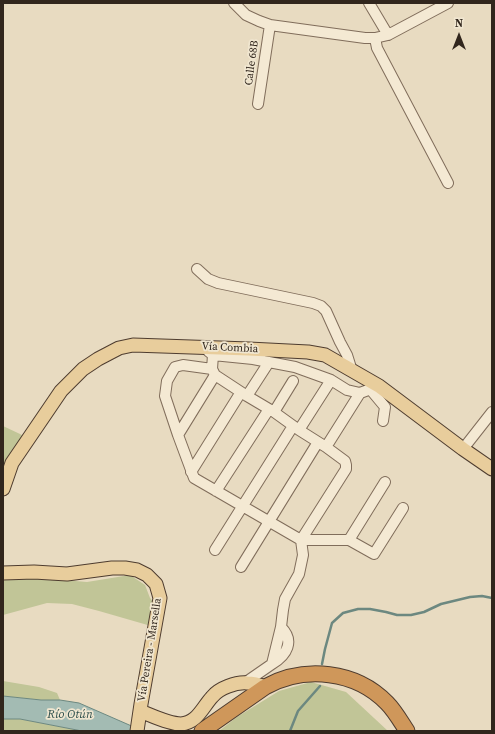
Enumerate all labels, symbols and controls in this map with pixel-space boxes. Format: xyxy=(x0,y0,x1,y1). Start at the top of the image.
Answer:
north arrow xyxy=(439,16,479,56)
text: N xyxy=(455,16,463,31)
street label: Calle 68B xyxy=(242,40,262,86)
street label: Vía Combia xyxy=(201,340,259,356)
street label: Vía Pereira - Marsella xyxy=(135,597,165,703)
water label: Río Otún xyxy=(47,708,93,722)

